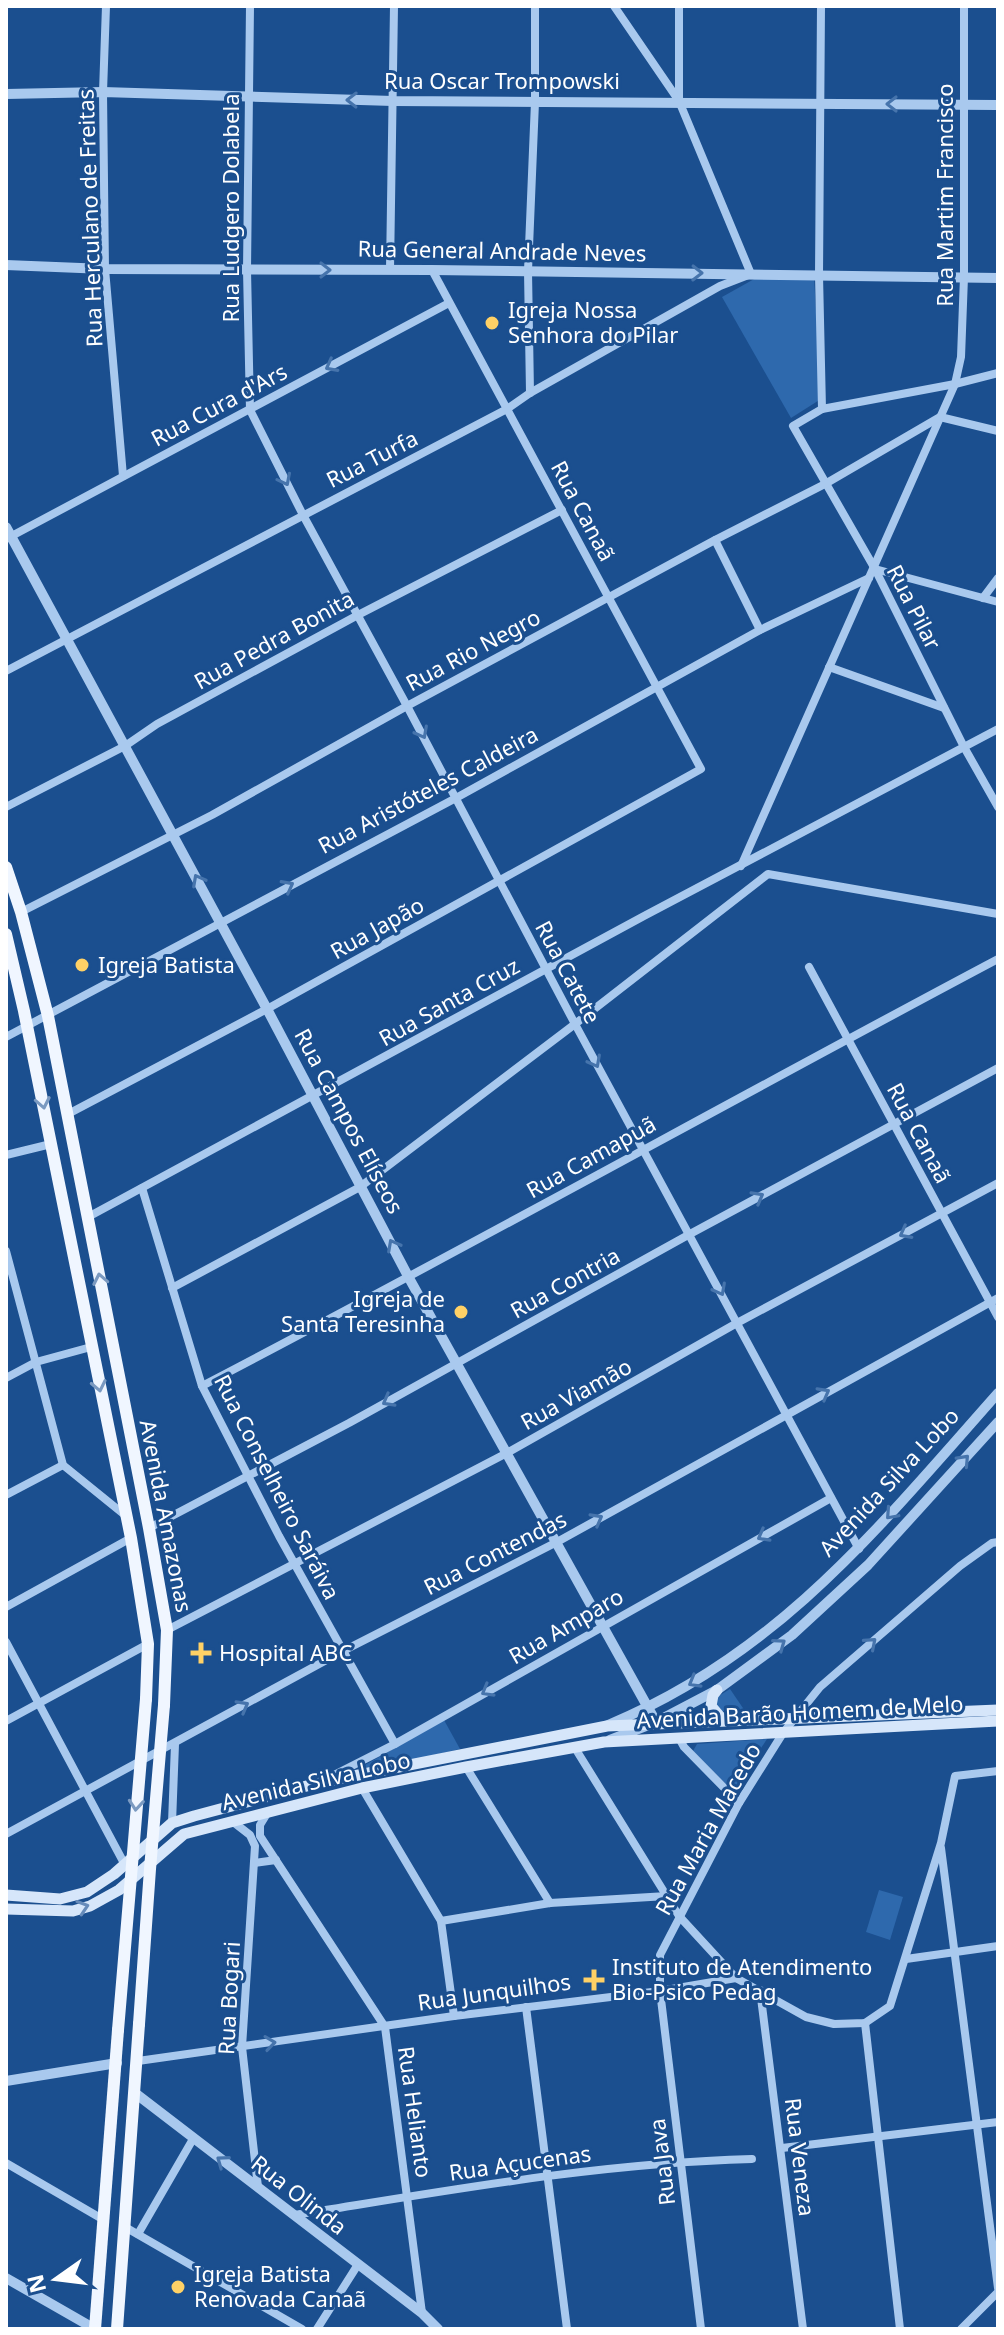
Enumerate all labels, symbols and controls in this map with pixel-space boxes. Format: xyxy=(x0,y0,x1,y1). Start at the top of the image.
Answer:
street label: Rua Oscar Trompowski xyxy=(384,65,620,95)
street label: Rua Martim Francisco xyxy=(929,83,959,307)
street label: Rua Herculano de Freitas xyxy=(70,89,108,348)
one-way arrow xyxy=(345,91,358,108)
street label: Rua Ludgero Dolabela xyxy=(215,94,245,322)
one-way arrow xyxy=(885,95,898,113)
street label: Rua General Andrade Neves xyxy=(357,232,647,268)
one-way arrow xyxy=(319,261,332,279)
one-way arrow xyxy=(691,264,704,282)
place label: Igreja Nossa Senhora do Pilar xyxy=(508,294,678,349)
marker: Igreja Nossa Senhora do Pilar xyxy=(483,314,501,332)
street label: Rua Cura d'Ars xyxy=(145,356,292,453)
one-way arrow xyxy=(326,356,340,372)
street label: Rua Turfa xyxy=(321,422,422,494)
street label: Rua Canaã xyxy=(545,455,623,566)
one-way arrow xyxy=(275,471,291,486)
street label: Rua Pilar xyxy=(881,559,949,654)
street label: Rua Pedra Bonita xyxy=(188,583,359,696)
street label: Rua Rio Negro xyxy=(400,601,545,697)
street label: Rua Aristóteles Caldeira xyxy=(312,718,543,860)
one-way arrow xyxy=(412,725,427,739)
one-way arrow xyxy=(192,874,207,888)
one-way arrow xyxy=(280,880,295,895)
street label: Rua Japão xyxy=(324,889,429,965)
street label: Rua Catete xyxy=(529,915,608,1028)
place label: Igreja Batista xyxy=(98,949,235,979)
street label: Rua Santa Cruz xyxy=(373,950,524,1052)
marker: Igreja Batista xyxy=(73,956,91,974)
street label: Rua Campos Elíseos xyxy=(288,1023,411,1218)
one-way arrow xyxy=(586,1054,601,1068)
street label: Rua Canaã xyxy=(881,1077,959,1188)
one-way arrow xyxy=(33,1097,50,1110)
street label: Rua Camapuã xyxy=(520,1108,661,1204)
one-way arrow xyxy=(750,1191,764,1207)
one-way arrow xyxy=(899,1223,913,1239)
one-way arrow xyxy=(387,1239,403,1254)
street label: Rua Contria xyxy=(504,1240,625,1325)
one-way arrow xyxy=(92,1272,109,1285)
one-way arrow xyxy=(710,1282,725,1297)
place label: Igreja de Santa Teresinha xyxy=(281,1283,445,1338)
marker: Igreja de Santa Teresinha xyxy=(452,1303,470,1321)
street label: Rua Viamão xyxy=(515,1350,636,1436)
street label: Rua Conselheiro Saráiva xyxy=(208,1369,348,1604)
one-way arrow xyxy=(90,1378,107,1392)
one-way arrow xyxy=(816,1387,831,1402)
one-way arrow xyxy=(383,1391,397,1407)
street label: Avenida Silva Lobo xyxy=(812,1401,965,1562)
street label: Avenida Amazonas xyxy=(134,1417,200,1615)
one-way arrow xyxy=(954,1454,968,1469)
street label: Rua Contendas xyxy=(418,1503,571,1601)
one-way arrow xyxy=(886,1504,900,1519)
one-way arrow xyxy=(589,1513,603,1529)
one-way arrow xyxy=(757,1526,771,1542)
street label: Rua Amparo xyxy=(503,1580,628,1670)
place label: Hospital ABC xyxy=(219,1637,352,1667)
one-way arrow xyxy=(862,1638,877,1653)
one-way arrow xyxy=(772,1639,786,1653)
marker: Hospital ABC xyxy=(190,1642,212,1664)
one-way arrow xyxy=(688,1672,703,1688)
one-way arrow xyxy=(481,1681,496,1697)
street label: Avenida Barão Homem de Melo xyxy=(636,1687,964,1735)
one-way arrow xyxy=(235,1700,250,1715)
street label: Rua Maria Macedo xyxy=(647,1737,767,1920)
street label: Avenida Silva Lobo xyxy=(218,1744,413,1816)
one-way arrow xyxy=(127,1799,144,1812)
one-way arrow xyxy=(75,1900,89,1916)
street label: Rua Bogari xyxy=(210,1940,246,2055)
place label: Instituto de Atendimento Bio-Psico Pedag xyxy=(612,1951,872,2006)
street label: Rua Junquilhos xyxy=(415,1965,572,2017)
marker: Instituto de Atendimento Bio-Psico Pedag xyxy=(583,1969,605,1991)
one-way arrow xyxy=(263,2035,277,2052)
street label: Rua Helianto xyxy=(392,2044,440,2180)
street label: Rua Veneza xyxy=(779,2096,823,2218)
street label: Rua Java xyxy=(641,2117,681,2207)
street label: Rua Açucenas xyxy=(447,2137,593,2187)
street label: Rua Olinda xyxy=(246,2147,354,2241)
one-way arrow xyxy=(216,2156,231,2171)
north arrow xyxy=(16,2239,96,2319)
place label: Igreja Batista Renovada Canaã xyxy=(194,2258,366,2313)
text: N xyxy=(19,2272,52,2296)
marker: Igreja Batista Renovada Canaã xyxy=(169,2278,187,2296)

